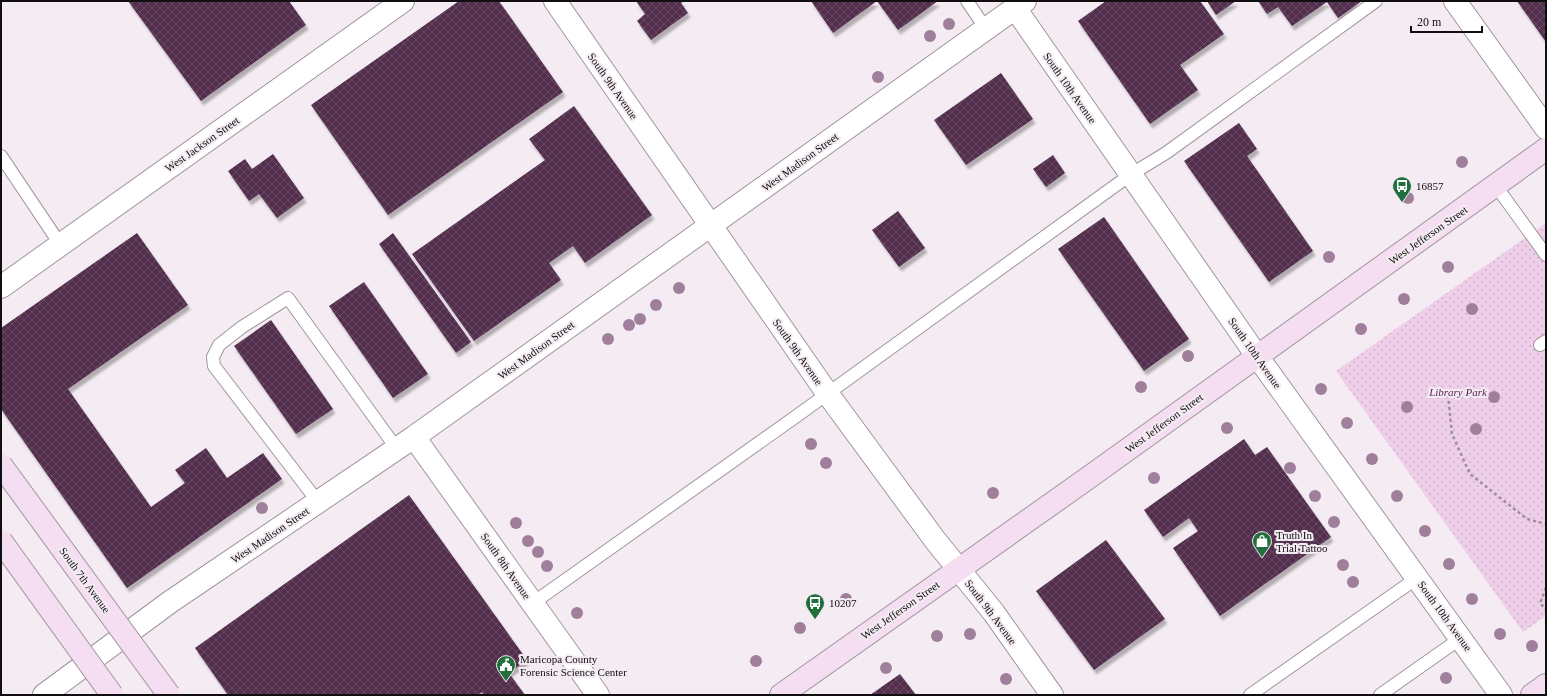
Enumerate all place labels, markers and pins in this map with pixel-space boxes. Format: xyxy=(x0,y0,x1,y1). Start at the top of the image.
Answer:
bus stop icon: 16857 xyxy=(1391,175,1413,203)
place label: 16857 xyxy=(1416,180,1444,192)
place label: Truth In Trial Tattoo xyxy=(1276,529,1328,554)
shop icon: Truth In Trial Tattoo xyxy=(1251,530,1273,558)
bus stop icon: 10207 xyxy=(804,592,826,620)
place label: 10207 xyxy=(829,597,857,609)
place label: Maricopa County Forensic Science Center xyxy=(520,653,627,678)
public building icon: Maricopa County Forensic Science Center xyxy=(495,654,517,682)

